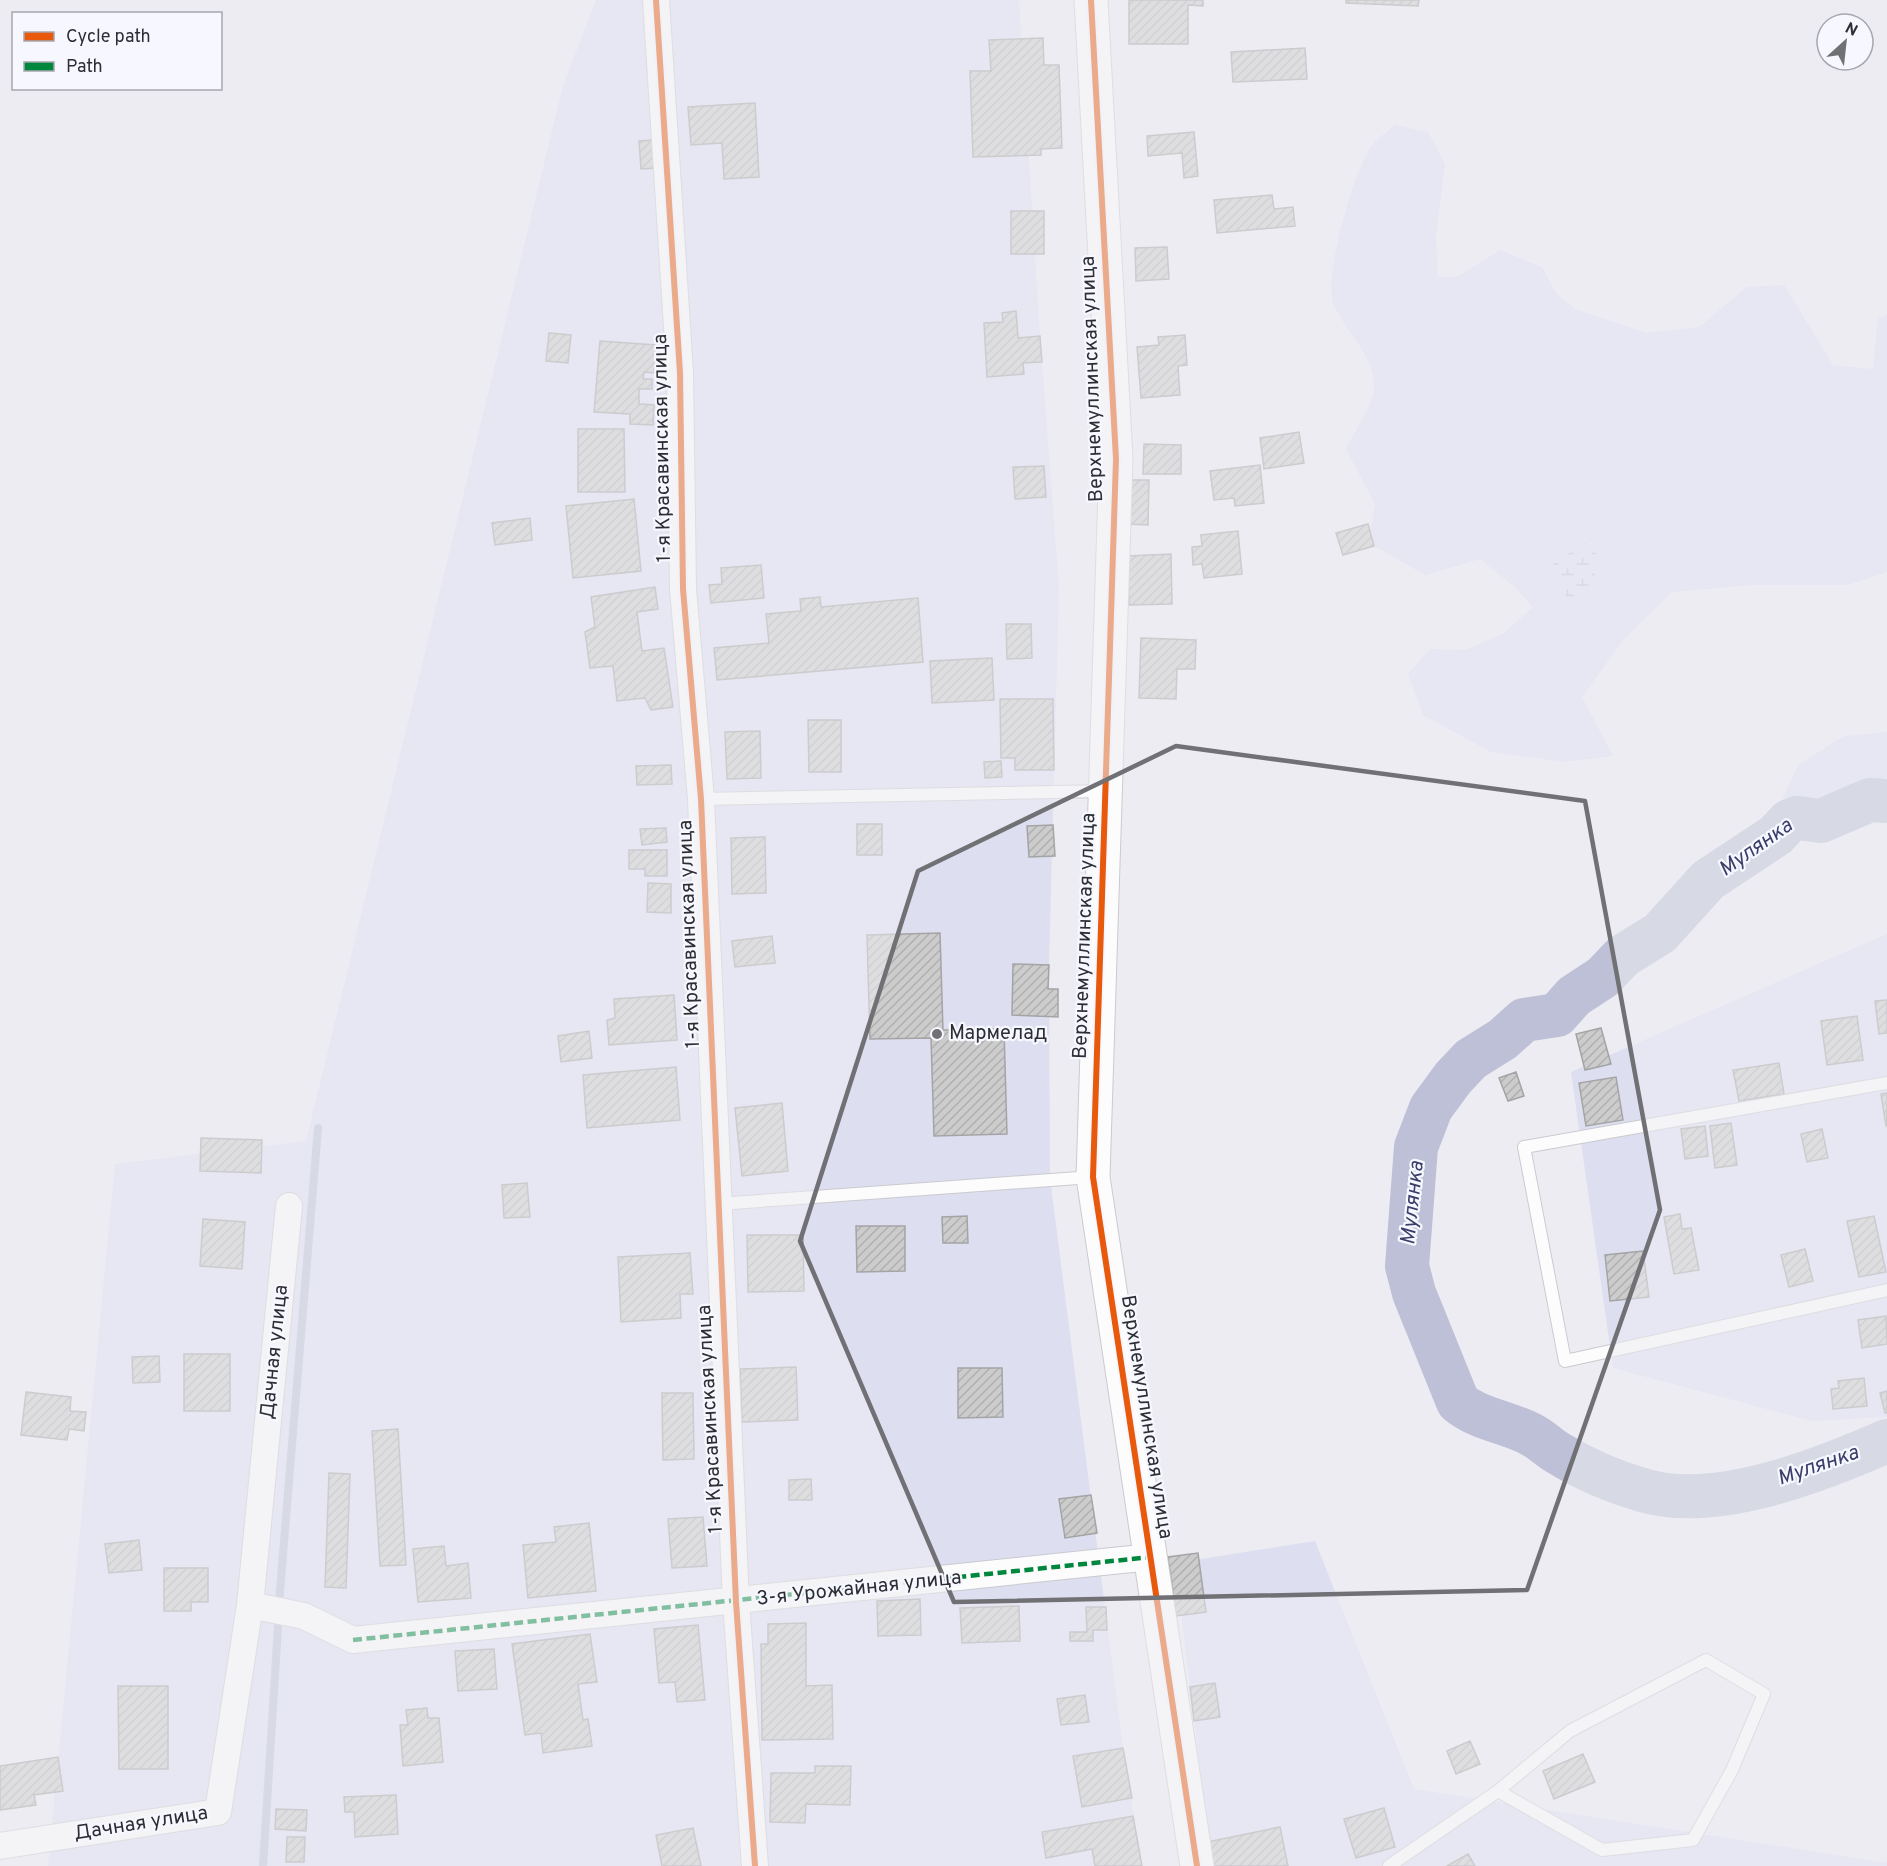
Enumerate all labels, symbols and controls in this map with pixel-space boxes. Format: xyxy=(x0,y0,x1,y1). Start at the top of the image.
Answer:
legend xyxy=(12,12,222,90)
north arrow xyxy=(1815,12,1875,72)
text: N xyxy=(1841,19,1861,42)
text: Cycle path xyxy=(66,26,151,49)
text: Path xyxy=(66,56,103,79)
street label: Верхнемуллинская улица xyxy=(1076,255,1110,503)
street label: 1-я Красавинская улица xyxy=(648,333,678,563)
street label: Верхнемуллинская улица xyxy=(1068,812,1102,1060)
water label: Мулянка xyxy=(1714,813,1798,883)
street label: 1-я Красавинская улица xyxy=(673,819,707,1049)
place label: Мармелад xyxy=(949,1021,1047,1047)
marker: Мармелад xyxy=(930,1027,944,1041)
water label: Мулянка xyxy=(1395,1160,1431,1246)
street label: Дачная улица xyxy=(255,1283,295,1421)
street label: Верхнемуллинская улица xyxy=(1114,1293,1178,1541)
street label: 1-я Красавинская улица xyxy=(692,1304,730,1534)
water label: Мулянка xyxy=(1774,1439,1862,1492)
street label: 3-я Урожайная улица xyxy=(755,1565,963,1613)
street label: Дачная улица xyxy=(72,1801,210,1847)

